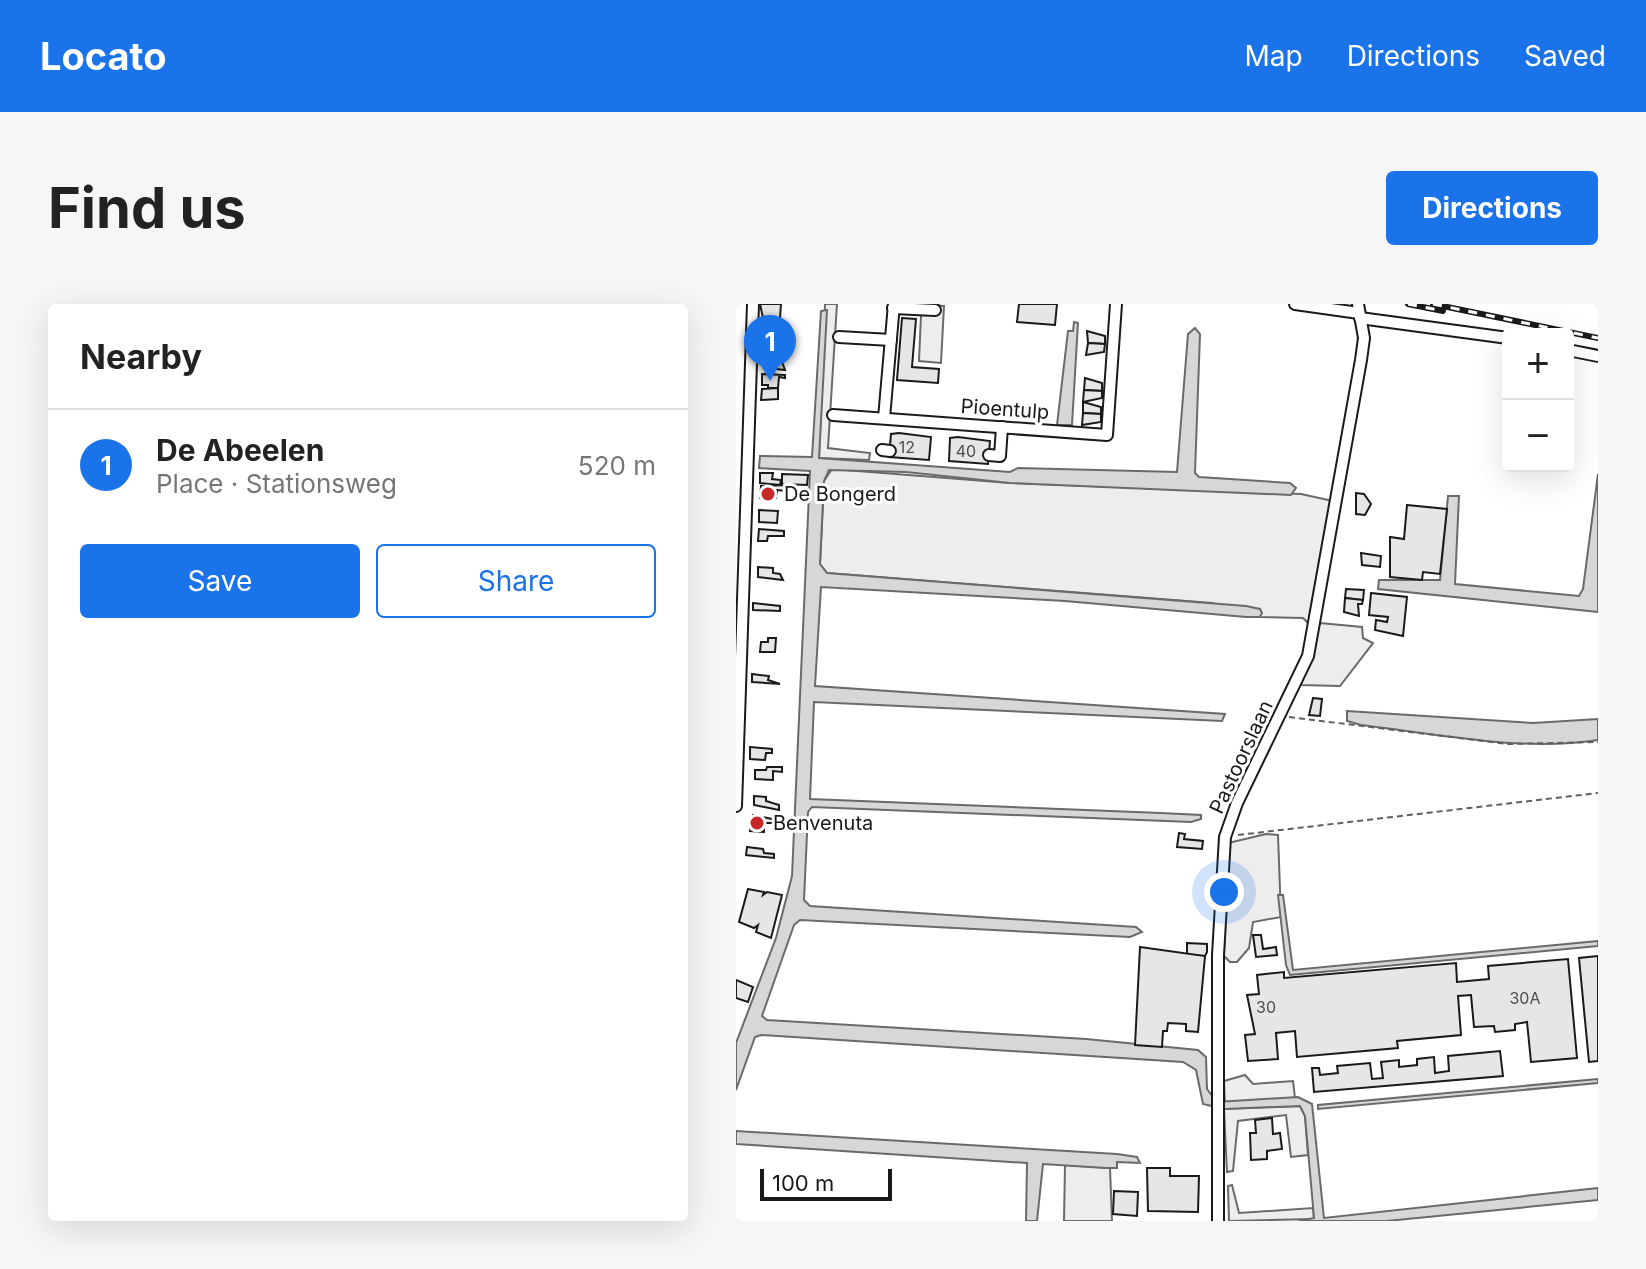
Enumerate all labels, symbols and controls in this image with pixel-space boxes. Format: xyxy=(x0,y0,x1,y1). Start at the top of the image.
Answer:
text: Locato xyxy=(40,33,166,79)
text: Map xyxy=(1244,39,1303,73)
text: Directions xyxy=(1347,39,1480,73)
text: Saved xyxy=(1524,39,1606,73)
button: Directions xyxy=(1386,171,1598,245)
text: Find us xyxy=(48,174,246,242)
pin: 1 xyxy=(744,315,796,381)
map controls xyxy=(1502,328,1574,472)
button: + xyxy=(1502,328,1574,400)
text: Nearby xyxy=(80,336,202,377)
street label: Pioentulp xyxy=(960,394,1050,424)
button: − xyxy=(1502,400,1574,472)
text: De Abeelen xyxy=(156,432,324,468)
house number: 12 xyxy=(899,437,915,457)
house number: 40 xyxy=(956,441,976,461)
text: 1 xyxy=(100,450,112,481)
text: 520 m xyxy=(578,450,656,481)
text: Place · Stationsweg xyxy=(156,468,397,499)
place label: De Bongerd xyxy=(784,482,896,506)
marker: De Bongerd xyxy=(759,485,777,503)
button: Save xyxy=(80,544,360,618)
button: Share xyxy=(376,544,656,618)
street label: Pastoorslaan xyxy=(1204,697,1278,817)
place label: Benvenuta xyxy=(773,811,873,835)
marker: Benvenuta xyxy=(748,814,766,832)
your location xyxy=(1204,872,1244,912)
house number: 30A xyxy=(1509,988,1541,1008)
house number: 30 xyxy=(1256,997,1276,1017)
scale bar xyxy=(760,1165,892,1201)
text: 100 m xyxy=(772,1170,834,1196)

